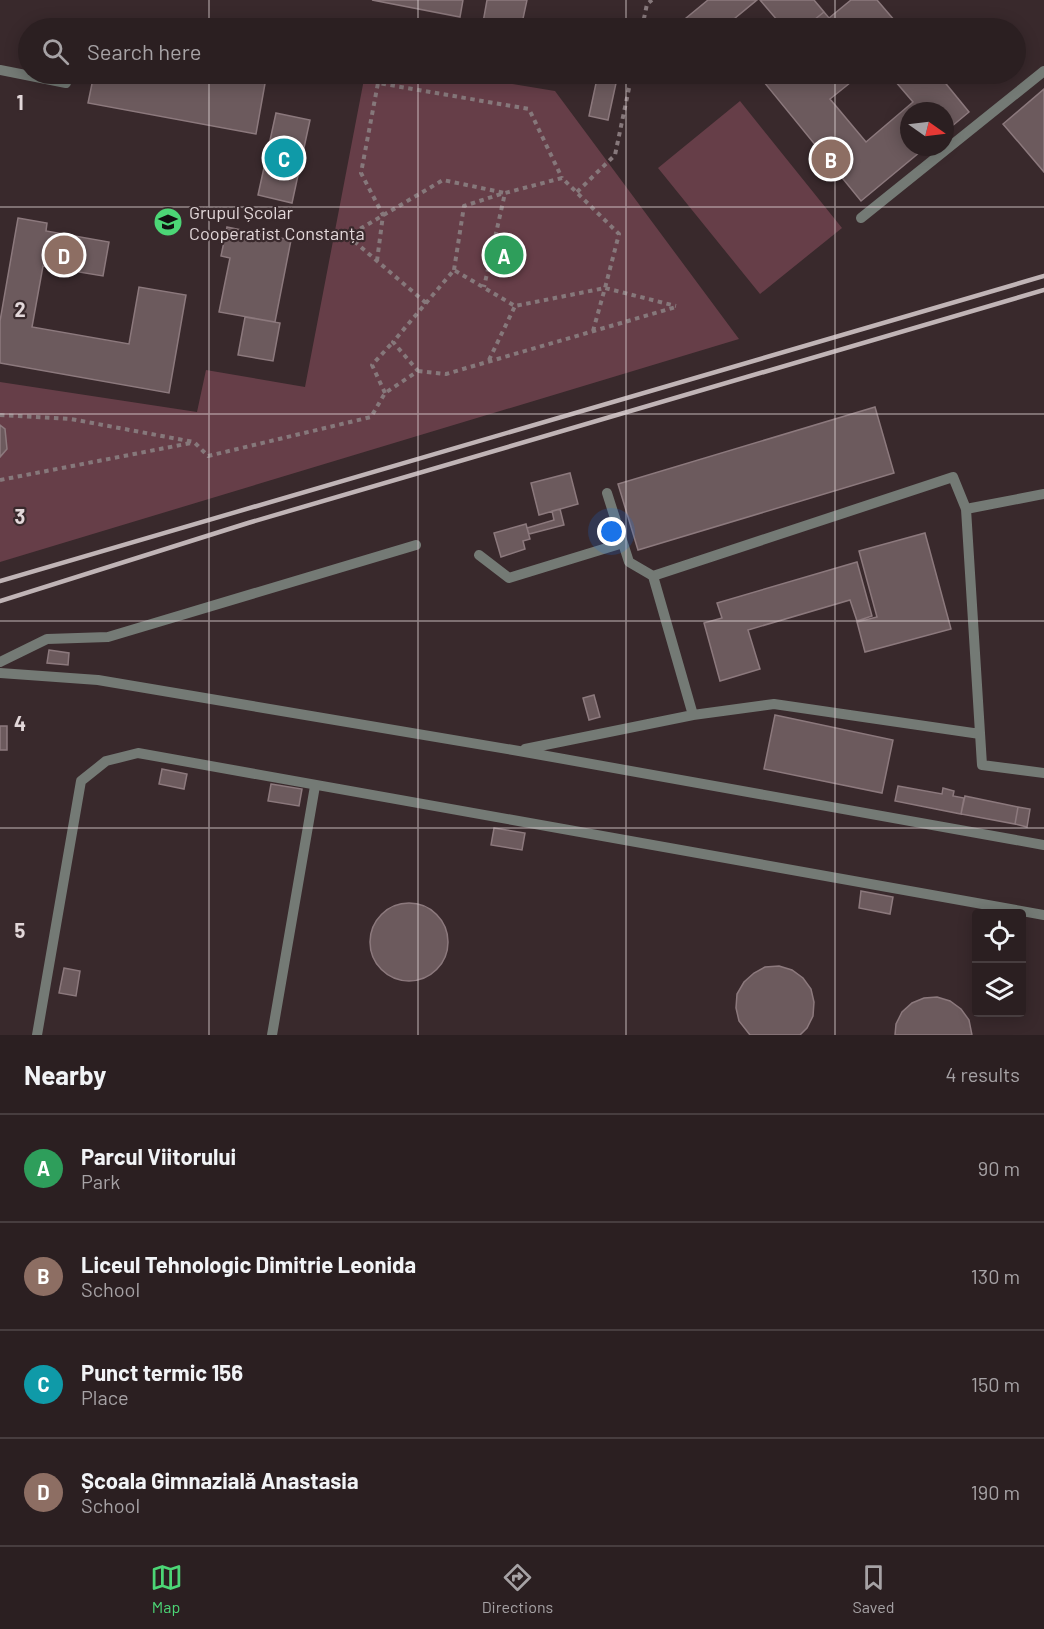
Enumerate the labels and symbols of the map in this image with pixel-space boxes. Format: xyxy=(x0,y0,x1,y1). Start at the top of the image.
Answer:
text: 1 xyxy=(16,90,24,114)
north arrow xyxy=(900,102,954,156)
pin: C xyxy=(264,136,304,180)
pin: B xyxy=(812,136,850,182)
place label: Grupul Școlar Cooperatist Constanța xyxy=(189,201,365,244)
school or university icon: Grupul Școlar Cooperatist Constanța xyxy=(152,206,184,238)
pin: D xyxy=(44,232,84,278)
pin: A xyxy=(484,232,524,278)
text: 2 xyxy=(14,297,26,321)
text: 3 xyxy=(15,504,25,528)
your location xyxy=(597,517,626,546)
text: 4 xyxy=(14,711,26,735)
text: 5 xyxy=(15,918,26,942)

